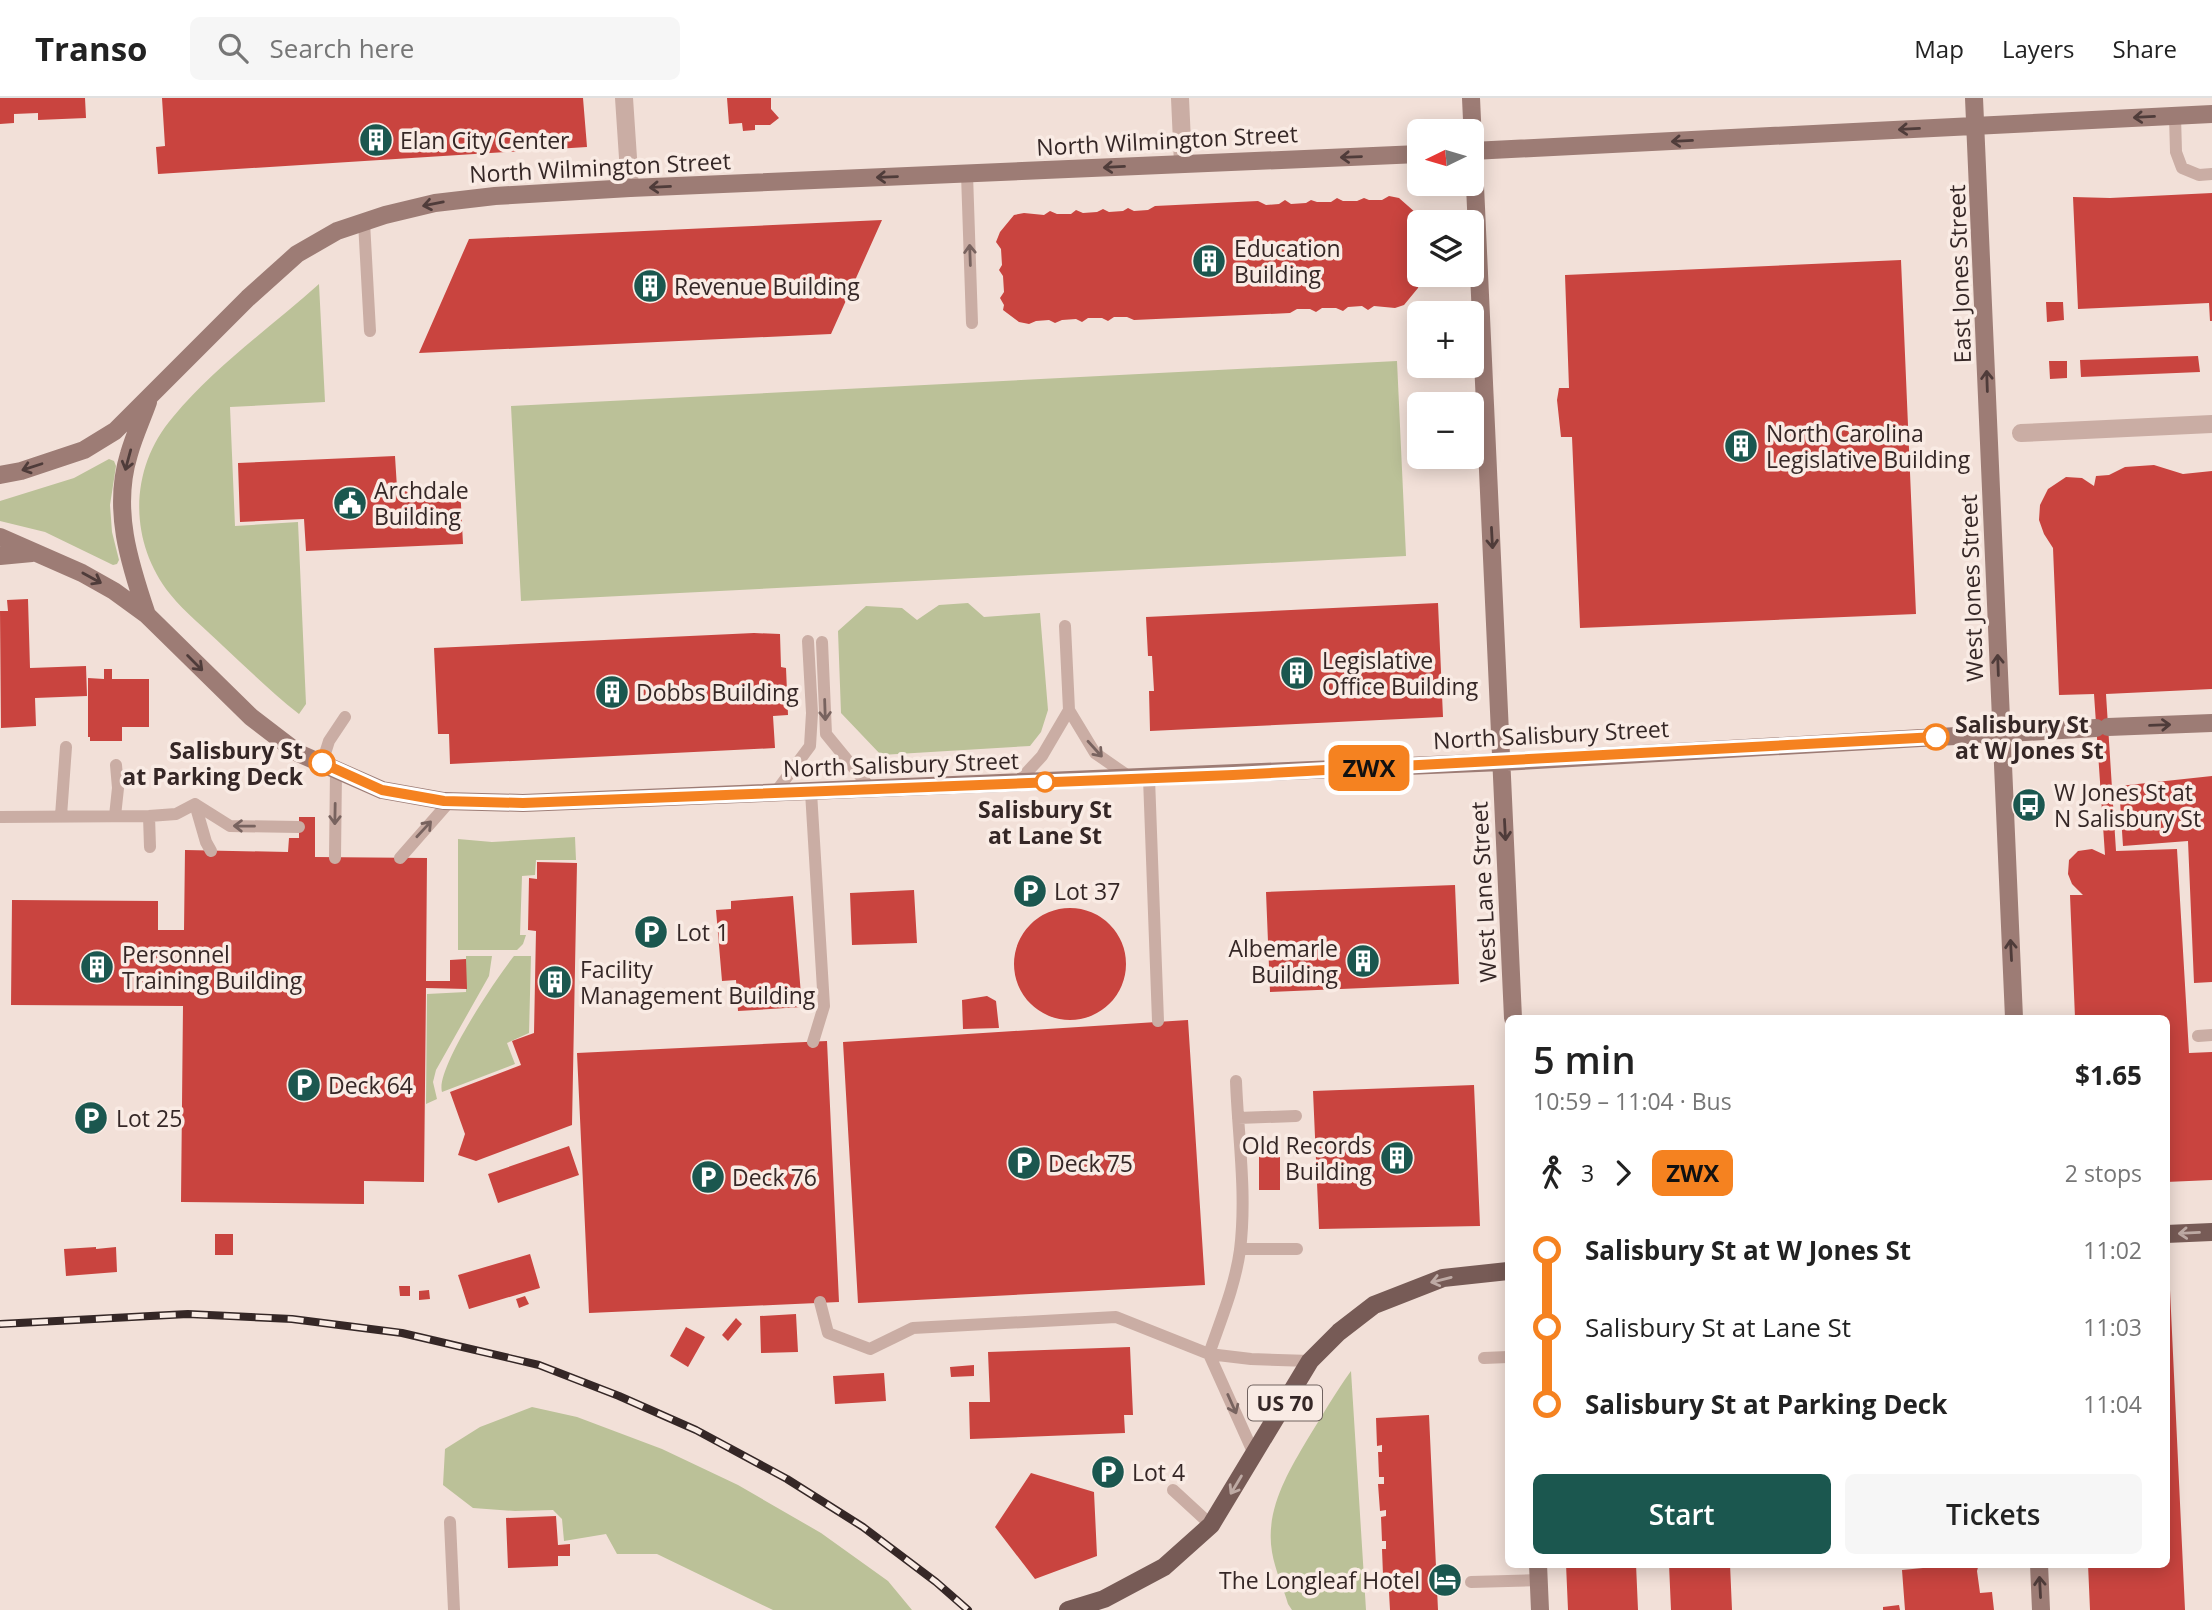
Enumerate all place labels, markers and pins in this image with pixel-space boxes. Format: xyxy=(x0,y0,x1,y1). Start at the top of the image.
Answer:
building icon: Elan City Center xyxy=(357,121,395,159)
place label: Elan City Center xyxy=(400,124,570,156)
place label: Education Building xyxy=(1234,232,1341,290)
building icon: Education Building xyxy=(1190,242,1228,280)
building icon: Revenue Building xyxy=(631,267,669,305)
place label: Revenue Building xyxy=(674,270,860,302)
place label: North Carolina Legislative Building xyxy=(1766,417,1971,475)
building icon: North Carolina Legislative Building xyxy=(1722,427,1760,465)
place label: Archdale Building xyxy=(374,474,469,532)
public building icon: Archdale Building xyxy=(331,484,369,522)
place label: Legislative Office Building xyxy=(1322,644,1479,702)
building icon: Legislative Office Building xyxy=(1278,654,1316,692)
building icon: Dobbs Building xyxy=(593,673,631,711)
place label: Dobbs Building xyxy=(636,676,799,708)
place label: Salisbury St at W Jones St xyxy=(1955,708,2104,766)
marker: Salisbury St at W Jones St xyxy=(1923,724,1949,750)
place label: Salisbury St at Parking Deck xyxy=(122,734,304,792)
marker: Salisbury St at Parking Deck xyxy=(309,750,335,776)
marker: Salisbury St at Lane St xyxy=(1035,772,1055,792)
place label: W Jones St at N Salisbury St xyxy=(2054,776,2201,834)
bus stop icon: W Jones St at N Salisbury St xyxy=(2010,786,2048,824)
place label: Salisbury St at Lane St xyxy=(978,793,1112,851)
parking icon: Lot 37 xyxy=(1011,872,1049,910)
place label: Lot 37 xyxy=(1054,875,1120,907)
parking icon: Lot 1 xyxy=(632,913,670,951)
place label: Lot 1 xyxy=(676,916,729,948)
place label: Albemarle Building xyxy=(1228,932,1338,990)
place label: Personnel Training Building xyxy=(122,938,303,996)
building icon: Albemarle Building xyxy=(1344,942,1382,980)
building icon: Personnel Training Building xyxy=(78,948,116,986)
place label: Facility Management Building xyxy=(580,953,816,1011)
building icon: Facility Management Building xyxy=(536,963,574,1001)
parking icon: Deck 64 xyxy=(285,1066,323,1104)
place label: Deck 64 xyxy=(328,1069,413,1101)
parking icon: Lot 25 xyxy=(72,1099,110,1137)
place label: Lot 25 xyxy=(116,1102,182,1134)
place label: Old Records Building xyxy=(1242,1129,1372,1187)
building icon: Old Records Building xyxy=(1378,1139,1416,1177)
parking icon: Deck 75 xyxy=(1005,1144,1043,1182)
place label: Deck 75 xyxy=(1048,1147,1133,1179)
parking icon: Deck 76 xyxy=(689,1158,727,1196)
place label: Deck 76 xyxy=(732,1161,817,1193)
parking icon: Lot 4 xyxy=(1089,1453,1127,1491)
place label: Lot 4 xyxy=(1132,1456,1185,1488)
hotel icon: The Longleaf Hotel xyxy=(1426,1561,1464,1599)
place label: The Longleaf Hotel xyxy=(1219,1564,1420,1596)

